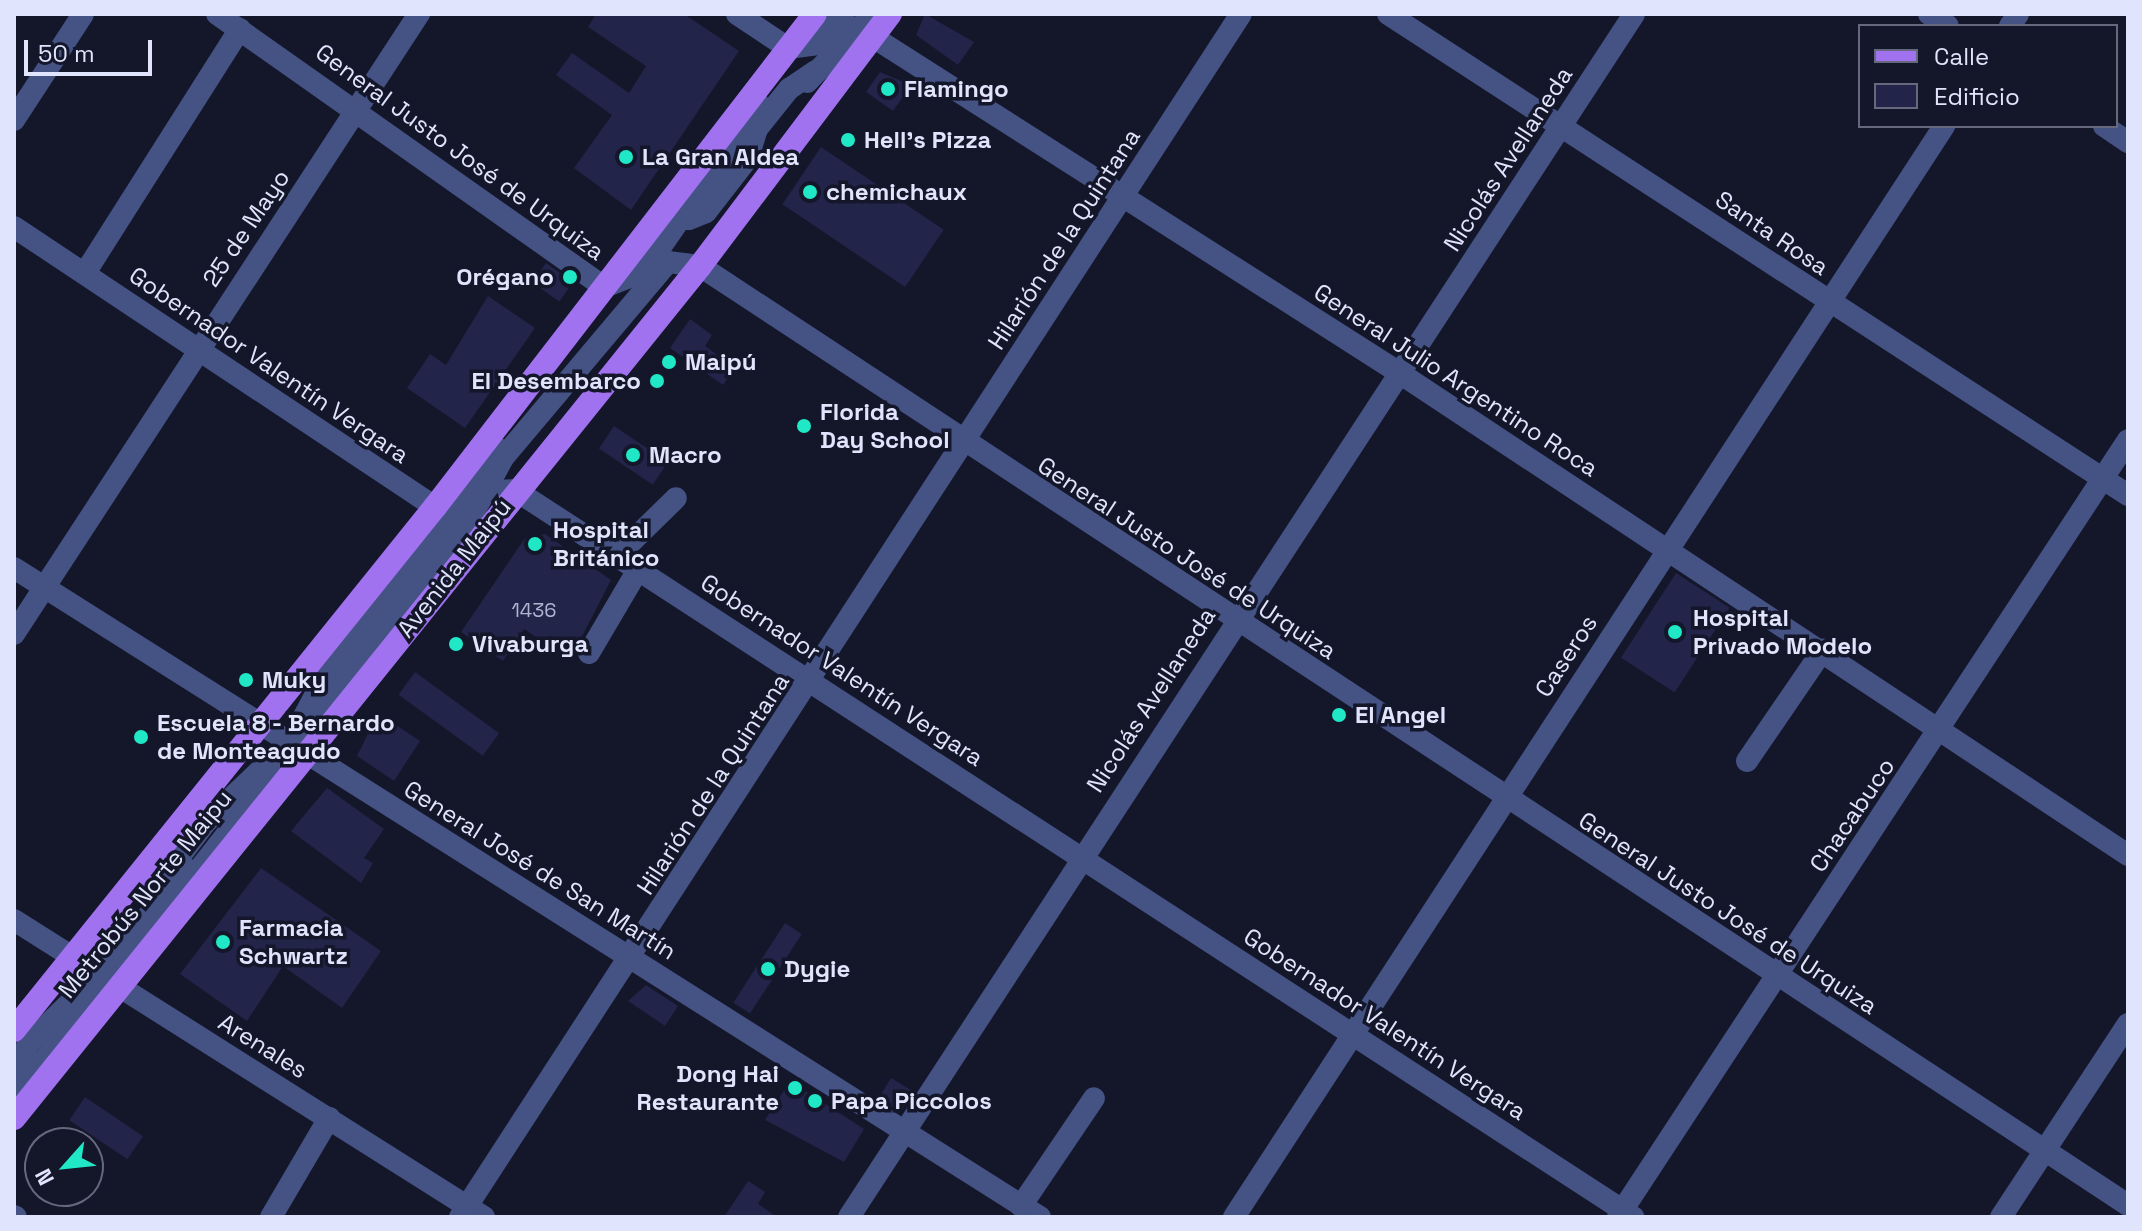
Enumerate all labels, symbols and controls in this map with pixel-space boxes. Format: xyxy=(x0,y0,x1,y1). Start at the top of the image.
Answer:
scale bar xyxy=(28,24,156,74)
legend xyxy=(1858,24,2118,128)
text: 50 m xyxy=(38,38,95,69)
street label: General Justo José de Urquiza xyxy=(310,38,610,266)
text: Calle xyxy=(1934,41,1989,72)
street label: Nicolás Avellaneda xyxy=(1438,61,1578,257)
place label: Flamingo xyxy=(904,75,1009,103)
marker: Flamingo xyxy=(879,80,897,98)
text: Edificio xyxy=(1934,81,2020,112)
street label: Hilarión de la Quintana xyxy=(982,123,1146,355)
place label: Hell's Pizza xyxy=(864,126,991,154)
marker: Hell's Pizza xyxy=(839,131,857,149)
place label: La Gran Aldea xyxy=(642,143,799,171)
marker: La Gran Aldea xyxy=(617,148,635,166)
street label: 25 de Mayo xyxy=(196,164,296,292)
place label: chemichaux xyxy=(826,178,967,206)
marker: chemichaux xyxy=(801,183,819,201)
street label: Santa Rosa xyxy=(1710,185,1834,281)
street label: Gobernador Valentín Vergara xyxy=(124,260,414,470)
place label: Orégano xyxy=(456,263,554,291)
marker: Orégano xyxy=(561,268,579,286)
street label: General Julio Argentino Roca xyxy=(1309,277,1603,483)
place label: Maipú xyxy=(685,348,757,376)
marker: Maipú xyxy=(660,353,678,371)
place label: El Desembarco xyxy=(471,367,641,395)
marker: El Desembarco xyxy=(648,372,666,390)
place label: Florida Day School xyxy=(820,398,950,454)
marker: Florida Day School xyxy=(795,417,813,435)
place label: Macro xyxy=(649,441,722,469)
marker: Macro xyxy=(624,446,642,464)
street label: General Justo José de Urquiza xyxy=(1032,451,1342,665)
street label: Avenida Maipú xyxy=(391,493,517,643)
place label: Hospital Británico xyxy=(553,516,660,572)
marker: Hospital Británico xyxy=(524,533,546,555)
street label: Gobernador Valentín Vergara xyxy=(695,568,989,772)
house number: 1436 xyxy=(511,598,557,622)
street label: Nicolás Avellaneda xyxy=(1081,602,1221,798)
place label: Hospital Privado Modelo xyxy=(1693,604,1872,660)
street label: Caseros xyxy=(1529,610,1603,702)
marker: Hospital Privado Modelo xyxy=(1664,621,1686,643)
place label: Vivaburga xyxy=(472,630,588,658)
marker: Vivaburga xyxy=(447,635,465,653)
place label: Muky xyxy=(262,666,326,694)
street label: Hilarión de la Quintana xyxy=(631,668,795,900)
marker: Muky xyxy=(237,671,255,689)
place label: El Angel xyxy=(1355,701,1446,729)
marker: El Angel xyxy=(1330,706,1348,724)
place label: Escuela 8 - Bernardo de Monteagudo xyxy=(157,709,396,765)
marker: Escuela 8 - Bernardo de Monteagudo xyxy=(132,728,150,746)
street label: Chacabuco xyxy=(1803,753,1901,877)
street label: General José de San Martín xyxy=(399,774,681,966)
street label: Metrobús Norte Maipu xyxy=(52,784,238,1004)
street label: General Justo José de Urquiza xyxy=(1573,806,1883,1020)
place label: Farmacia Schwartz xyxy=(239,914,348,970)
street label: Gobernador Valentín Vergara xyxy=(1238,922,1532,1126)
marker: Farmacia Schwartz xyxy=(214,933,232,951)
place label: Dygie xyxy=(784,955,850,983)
marker: Dygie xyxy=(759,960,777,978)
street label: Arenales xyxy=(213,1008,313,1084)
place label: Dong Hai Restaurante xyxy=(636,1060,779,1116)
marker: Dong Hai Restaurante xyxy=(786,1079,804,1097)
place label: Papa Piccolos xyxy=(831,1087,992,1115)
marker: Papa Piccolos xyxy=(806,1092,824,1110)
north arrow xyxy=(24,1127,104,1207)
text: N xyxy=(29,1164,60,1190)

